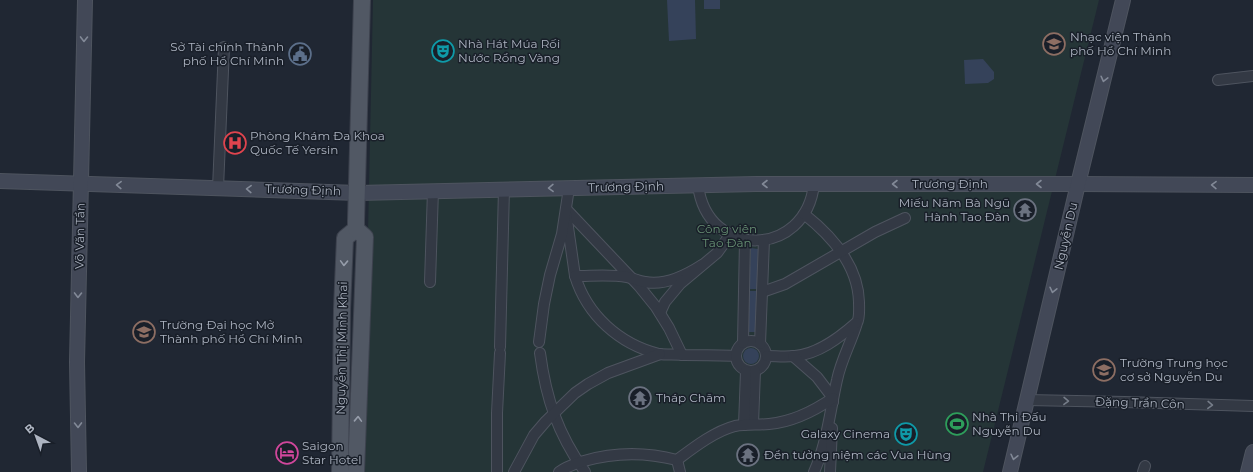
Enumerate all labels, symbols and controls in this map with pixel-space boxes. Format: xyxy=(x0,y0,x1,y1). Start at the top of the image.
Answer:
place label: Nhạc viện Thành phố Hồ Chí Minh xyxy=(1070,29,1171,58)
school or university icon: Nhạc viện Thành phố Hồ Chí Minh xyxy=(1041,31,1067,57)
one-way arrow xyxy=(80,36,88,42)
place label: Nhà Hát Múa Rối Nước Rồng Vàng xyxy=(458,36,560,65)
theatre icon: Nhà Hát Múa Rối Nước Rồng Vàng xyxy=(430,38,456,64)
place label: Sở Tài chính Thành phố Hồ Chí Minh xyxy=(170,39,284,68)
public building icon: Sở Tài chính Thành phố Hồ Chí Minh xyxy=(287,41,313,67)
one-way arrow xyxy=(1100,75,1108,82)
place label: Phòng Khám Đa Khoa Quốc Tế Yersin xyxy=(250,128,385,157)
hospital icon: Phòng Khám Đa Khoa Quốc Tế Yersin xyxy=(222,130,248,156)
street label: Trương Định xyxy=(912,176,988,191)
street label: Trương Định xyxy=(588,178,664,195)
one-way arrow xyxy=(116,180,122,189)
one-way arrow xyxy=(762,180,768,188)
one-way arrow xyxy=(892,180,898,188)
one-way arrow xyxy=(1036,180,1042,188)
street label: Trương Định xyxy=(265,181,341,198)
one-way arrow xyxy=(1211,181,1217,189)
one-way arrow xyxy=(246,184,252,193)
one-way arrow xyxy=(548,184,554,192)
place label: Miếu Năm Bà Ngũ Hành Tao Đàn xyxy=(899,195,1010,224)
temple icon: Miếu Năm Bà Ngũ Hành Tao Đàn xyxy=(1012,197,1038,223)
street label: Nguyễn Du xyxy=(1050,201,1081,271)
street label: Võ Văn Tần xyxy=(71,203,88,269)
park label: Công viên Tao Đàn xyxy=(697,221,757,250)
one-way arrow xyxy=(339,260,348,266)
street label: Nguyễn Thị Minh Khai xyxy=(333,281,350,415)
one-way arrow xyxy=(1049,286,1058,293)
one-way arrow xyxy=(74,292,83,298)
place label: Trường Đại học Mở Thành phố Hồ Chí Minh xyxy=(160,317,303,346)
school or university icon: Trường Đại học Mở Thành phố Hồ Chí Minh xyxy=(131,319,157,345)
place label: Trường Trung học cơ sở Nguyễn Du xyxy=(1120,355,1228,384)
school or university icon: Trường Trung học cơ sở Nguyễn Du xyxy=(1091,357,1117,383)
temple icon: Tháp Chăm xyxy=(627,385,653,411)
place label: Tháp Chăm xyxy=(656,390,726,405)
street label: Đặng Trần Côn xyxy=(1095,393,1185,412)
one-way arrow xyxy=(1063,397,1069,405)
one-way arrow xyxy=(1207,401,1213,409)
place label: Nhà Thi Đấu Nguyễn Du xyxy=(972,409,1047,438)
sports icon: Nhà Thi Đấu Nguyễn Du xyxy=(944,411,970,437)
north arrow xyxy=(16,416,56,456)
one-way arrow xyxy=(354,416,362,422)
text: B xyxy=(22,420,37,436)
theatre icon: Galaxy Cinema xyxy=(893,421,919,447)
one-way arrow xyxy=(74,422,82,428)
place label: Galaxy Cinema xyxy=(801,426,890,441)
place label: Saigon Star Hotel xyxy=(302,438,361,467)
hotel icon: Saigon Star Hotel xyxy=(274,440,300,466)
temple icon: Đền tưởng niệm các Vua Hùng xyxy=(735,442,761,468)
place label: Đền tưởng niệm các Vua Hùng xyxy=(764,447,951,462)
one-way arrow xyxy=(1010,454,1018,461)

